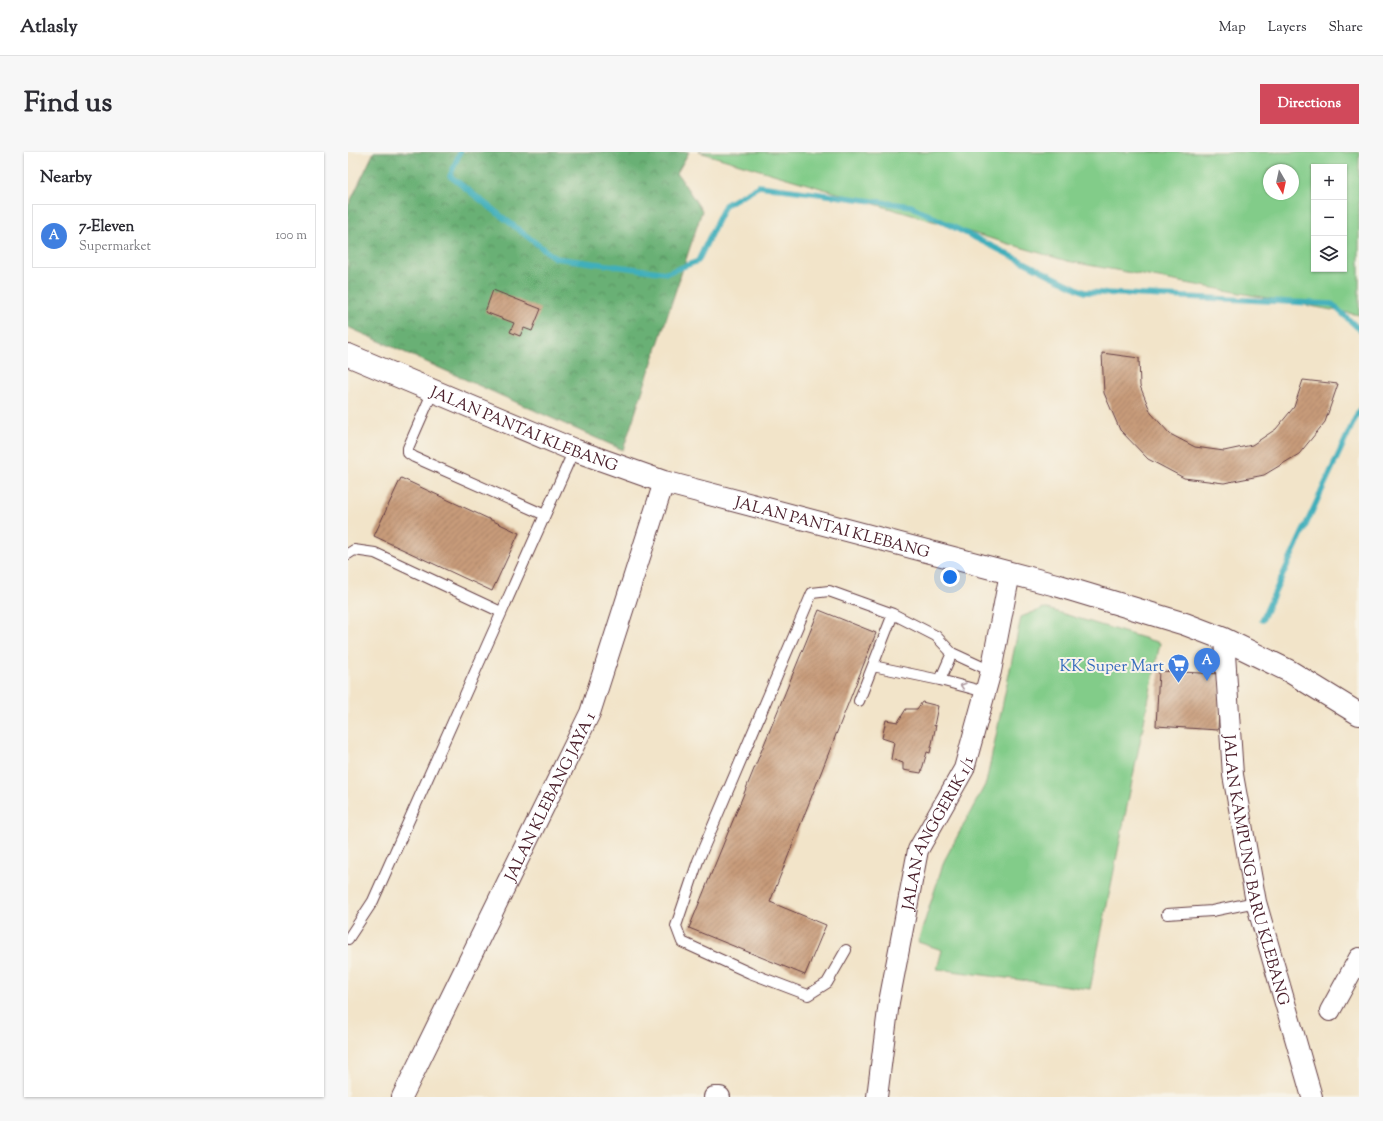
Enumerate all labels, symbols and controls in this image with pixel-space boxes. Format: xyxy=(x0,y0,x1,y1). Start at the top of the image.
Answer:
text: Atlasly xyxy=(20,14,78,41)
text: Map xyxy=(1219,18,1246,38)
text: Layers xyxy=(1268,18,1306,38)
text: Share xyxy=(1328,18,1363,38)
text: Find us xyxy=(24,84,112,124)
button: Directions xyxy=(1260,84,1359,124)
north arrow xyxy=(1263,164,1299,200)
map controls xyxy=(1311,164,1347,272)
button: + xyxy=(1311,164,1347,200)
text: Nearby xyxy=(40,166,92,190)
button: − xyxy=(1311,200,1347,236)
text: 7-Eleven xyxy=(79,217,134,238)
text: A xyxy=(49,227,59,245)
text: 100 m xyxy=(275,227,307,245)
button: layers xyxy=(1311,236,1347,272)
text: Supermarket xyxy=(79,238,151,256)
street label: JALAN PANTAI KLEBANG xyxy=(425,381,621,479)
street label: JALAN PANTAI KLEBANG xyxy=(731,492,932,565)
your location xyxy=(940,567,960,587)
pin: A xyxy=(1194,648,1220,681)
supermarket icon: KK Super Mart xyxy=(1166,652,1192,685)
place label: KK Super Mart xyxy=(1060,656,1165,679)
one-way arrow xyxy=(960,682,967,691)
street label: JALAN KLEBANG JAYA 1 xyxy=(500,708,603,887)
street label: JALAN KAMPUNG BARU KLEBANG xyxy=(1216,733,1294,1008)
street label: JALAN ANGGERIK 1/1 xyxy=(898,754,981,913)

